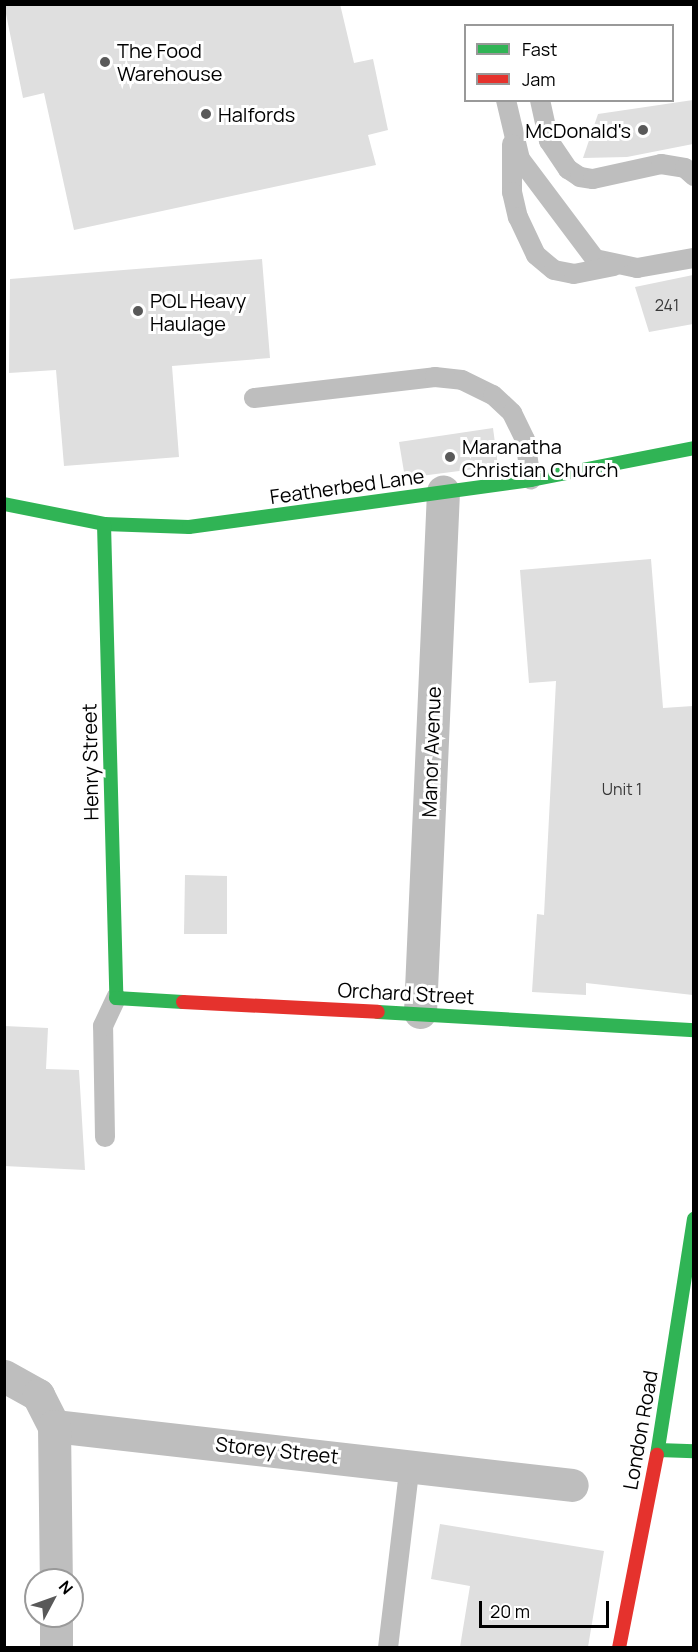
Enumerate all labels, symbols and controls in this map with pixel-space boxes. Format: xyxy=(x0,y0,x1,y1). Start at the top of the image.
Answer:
legend xyxy=(464,24,674,102)
text: Fast xyxy=(522,37,557,61)
place label: The Food Warehouse xyxy=(117,39,222,86)
marker: The Food Warehouse xyxy=(98,55,112,69)
text: Jam xyxy=(522,67,556,91)
place label: Halfords xyxy=(218,102,295,126)
marker: Halfords xyxy=(199,107,213,121)
place label: McDonald's xyxy=(525,118,631,142)
marker: McDonald's xyxy=(636,123,650,137)
place label: POL Heavy Haulage xyxy=(150,288,247,335)
house number: 241 xyxy=(655,295,679,315)
marker: POL Heavy Haulage xyxy=(131,304,145,318)
place label: Maranatha Christian Church xyxy=(462,434,618,481)
marker: Maranatha Christian Church xyxy=(443,450,457,464)
street label: Featherbed Lane xyxy=(268,463,426,509)
street label: Manor Avenue xyxy=(417,686,445,818)
street label: Henry Street xyxy=(77,703,103,821)
house number: Unit 1 xyxy=(602,779,642,799)
street label: Orchard Street xyxy=(337,977,475,1009)
street label: London Road xyxy=(618,1368,662,1492)
street label: Storey Street xyxy=(214,1432,340,1468)
north arrow xyxy=(24,1568,84,1628)
text: N xyxy=(54,1576,78,1599)
scale bar xyxy=(482,1589,612,1627)
text: 20 m xyxy=(490,1599,530,1623)

